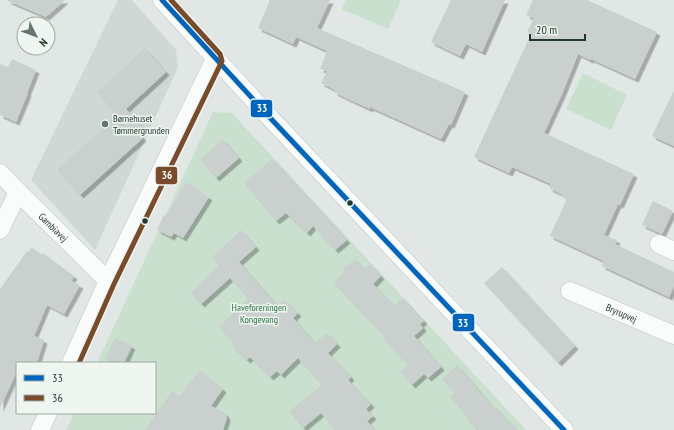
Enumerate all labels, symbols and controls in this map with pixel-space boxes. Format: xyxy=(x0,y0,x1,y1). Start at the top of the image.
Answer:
north arrow xyxy=(16,16,56,56)
scale bar xyxy=(530,16,585,42)
text: 20 m xyxy=(536,22,557,37)
text: N xyxy=(36,36,51,50)
line badge: 33 xyxy=(250,99,273,118)
text: 33 xyxy=(257,101,267,115)
place label: Børnehuset Tømmergrunden xyxy=(113,112,169,137)
marker: Børnehuset Tømmergrunden xyxy=(100,119,110,129)
line badge: 36 xyxy=(155,166,178,185)
text: 36 xyxy=(162,168,172,182)
unlabelled marker xyxy=(345,198,355,208)
street label: Gambiavej xyxy=(36,210,70,245)
unlabelled marker xyxy=(140,216,150,226)
park label: Haveforeningen Kongevang xyxy=(232,301,286,326)
street label: Bryrupvej xyxy=(604,301,639,326)
line badge: 33 xyxy=(452,313,475,332)
text: 33 xyxy=(458,316,468,330)
legend xyxy=(16,362,156,414)
text: 33 xyxy=(52,370,63,385)
text: 36 xyxy=(52,390,63,405)

